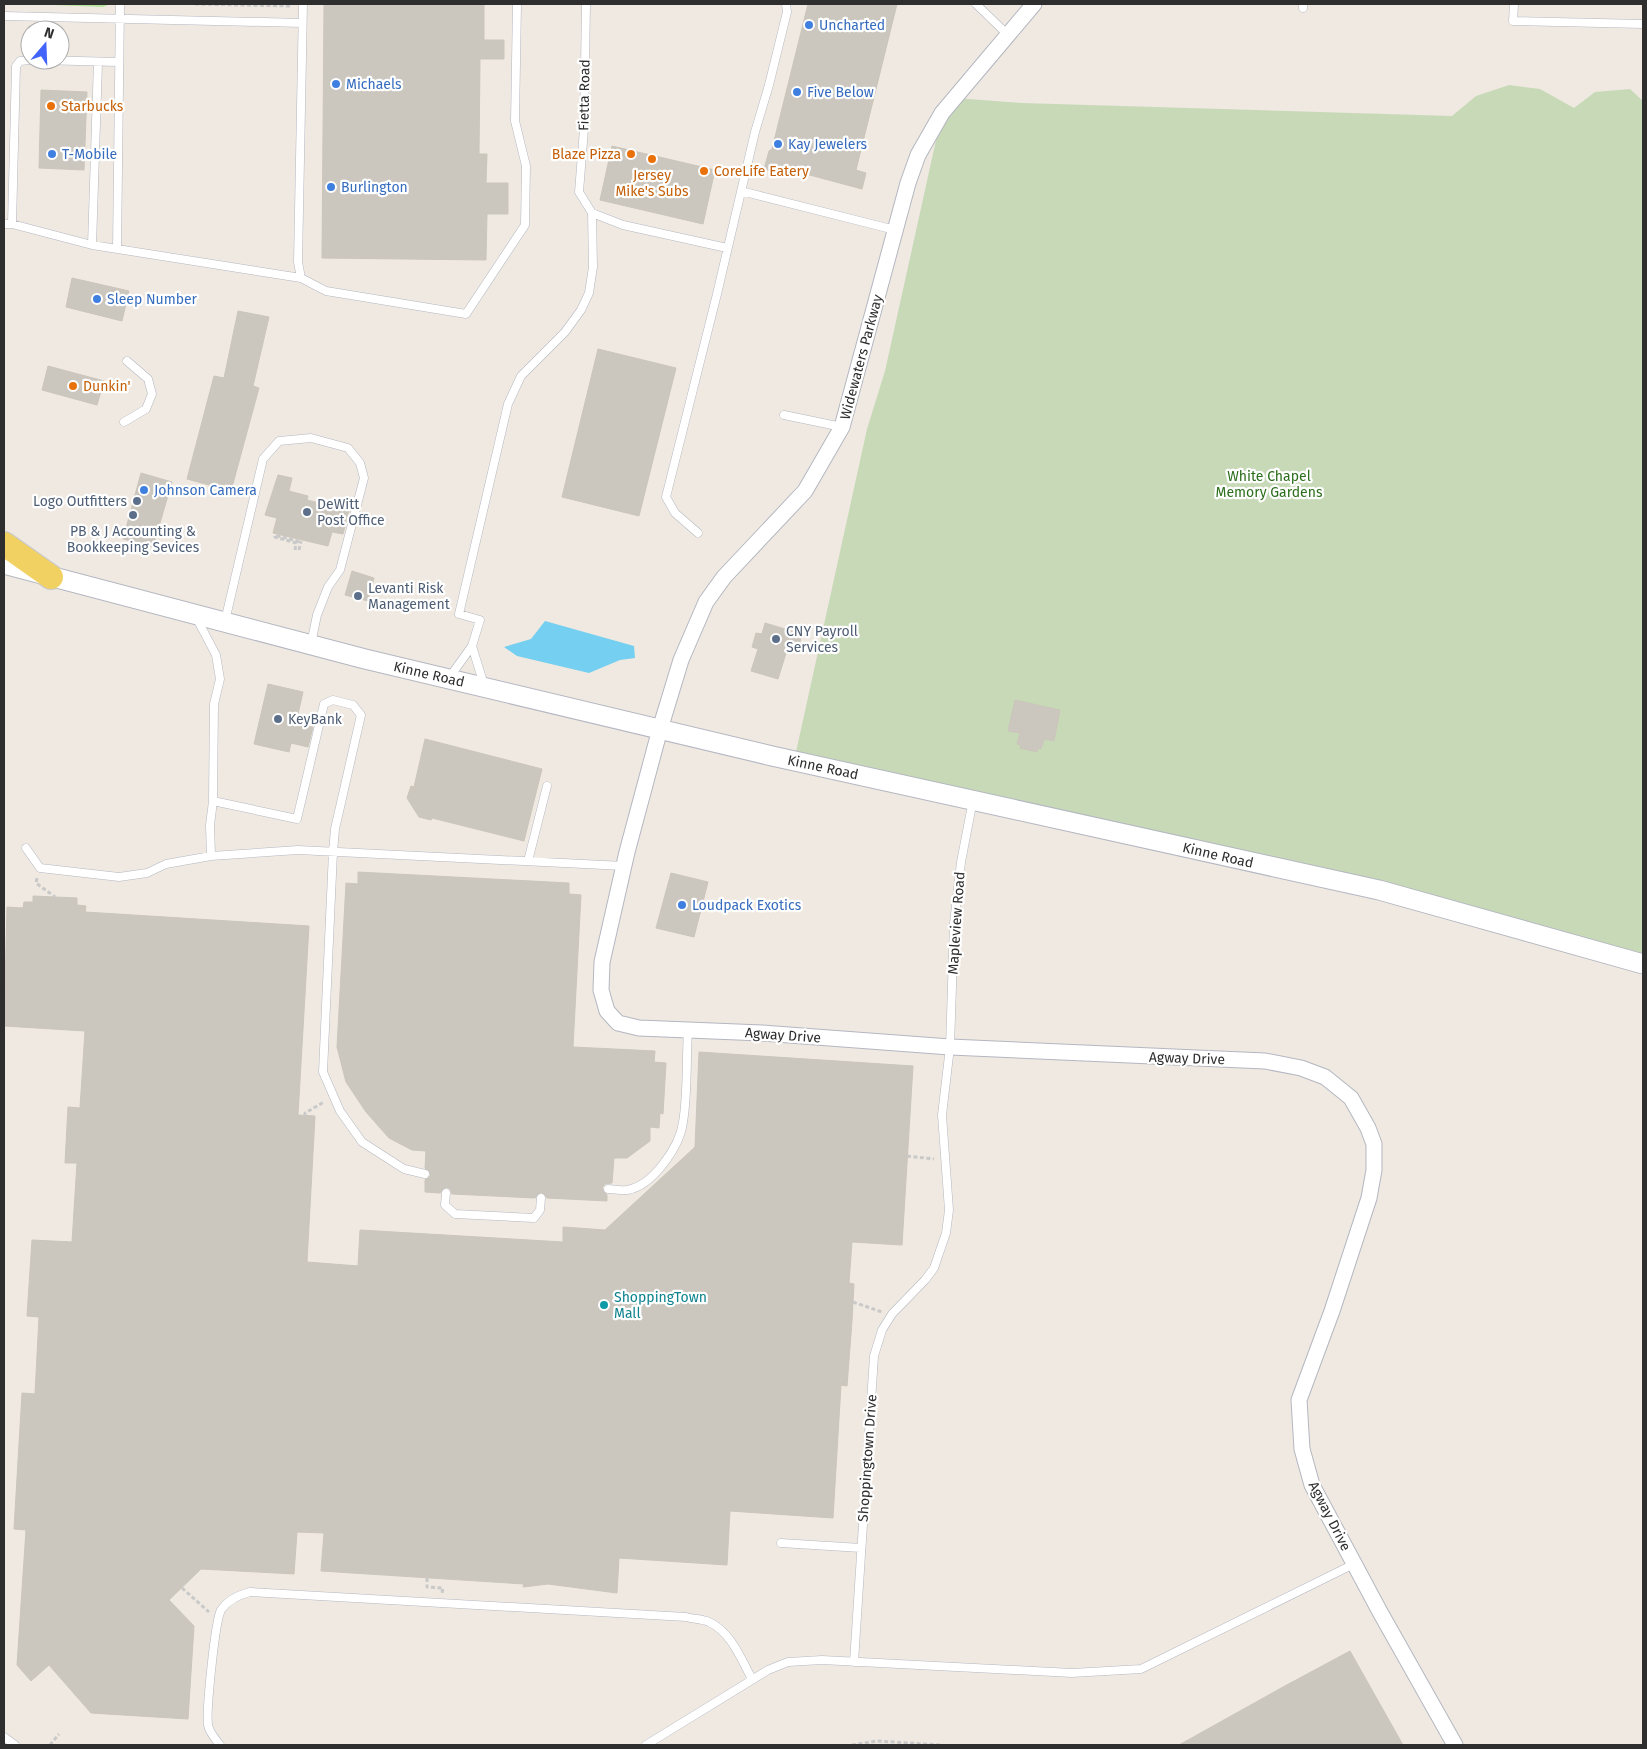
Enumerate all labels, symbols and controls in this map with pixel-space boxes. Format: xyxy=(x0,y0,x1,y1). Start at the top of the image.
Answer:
place label: Uncharted xyxy=(819,17,885,34)
marker: Uncharted xyxy=(803,19,815,31)
north arrow xyxy=(20,20,70,70)
text: N xyxy=(42,24,56,43)
street label: Fietta Road xyxy=(575,59,594,131)
place label: Michaels xyxy=(346,76,402,93)
marker: Michaels xyxy=(330,78,342,90)
place label: Five Below xyxy=(807,84,874,101)
marker: Five Below xyxy=(791,86,803,98)
place label: Starbucks xyxy=(61,98,124,115)
marker: Starbucks xyxy=(45,100,57,112)
place label: Kay Jewelers xyxy=(788,136,868,153)
marker: Kay Jewelers xyxy=(772,138,784,150)
place label: T-Mobile xyxy=(62,146,117,163)
place label: Blaze Pizza xyxy=(552,146,621,163)
marker: T-Mobile xyxy=(46,148,58,160)
marker: Blaze Pizza xyxy=(625,148,637,160)
marker: Jersey Mike's Subs xyxy=(646,153,658,165)
place label: CoreLife Eatery xyxy=(714,163,809,180)
marker: CoreLife Eatery xyxy=(698,165,710,177)
place label: Jersey Mike's Subs xyxy=(615,167,689,200)
place label: Burlington xyxy=(341,179,408,196)
marker: Burlington xyxy=(325,181,337,193)
place label: Sleep Number xyxy=(107,291,198,308)
marker: Sleep Number xyxy=(91,293,103,305)
street label: Widewaters Parkway xyxy=(837,293,886,421)
place label: Dunkin' xyxy=(83,378,131,395)
marker: Dunkin' xyxy=(67,380,79,392)
park label: White Chapel Memory Gardens xyxy=(1216,468,1323,501)
place label: Johnson Camera xyxy=(154,482,257,499)
marker: Johnson Camera xyxy=(138,484,150,496)
place label: Logo Outfitters xyxy=(33,493,127,510)
marker: Logo Outfitters xyxy=(131,495,143,507)
place label: DeWitt Post Office xyxy=(317,496,385,529)
marker: DeWitt Post Office xyxy=(301,506,313,518)
marker: PB & J Accounting & Bookkeeping Sevices xyxy=(127,509,139,521)
place label: PB & J Accounting & Bookkeeping Sevices xyxy=(67,523,200,556)
place label: Levanti Risk Management xyxy=(368,580,451,613)
marker: Levanti Risk Management xyxy=(352,590,364,602)
place label: CNY Payroll Services xyxy=(786,623,858,656)
marker: CNY Payroll Services xyxy=(770,633,782,645)
street label: Kinne Road xyxy=(392,658,466,691)
place label: KeyBank xyxy=(288,711,343,728)
marker: KeyBank xyxy=(272,713,284,725)
street label: Kinne Road xyxy=(786,752,860,783)
street label: Kinne Road xyxy=(1181,839,1255,872)
street label: Mapleview Road xyxy=(944,871,969,975)
place label: Loudpack Exotics xyxy=(692,897,802,914)
marker: Loudpack Exotics xyxy=(676,899,688,911)
street label: Agway Drive xyxy=(744,1024,821,1047)
street label: Agway Drive xyxy=(1149,1049,1225,1068)
place label: ShoppingTown Mall xyxy=(614,1289,707,1322)
marker: ShoppingTown Mall xyxy=(598,1299,610,1311)
street label: Shoppingtown Drive xyxy=(855,1394,880,1522)
street label: Agway Drive xyxy=(1305,1479,1354,1554)

